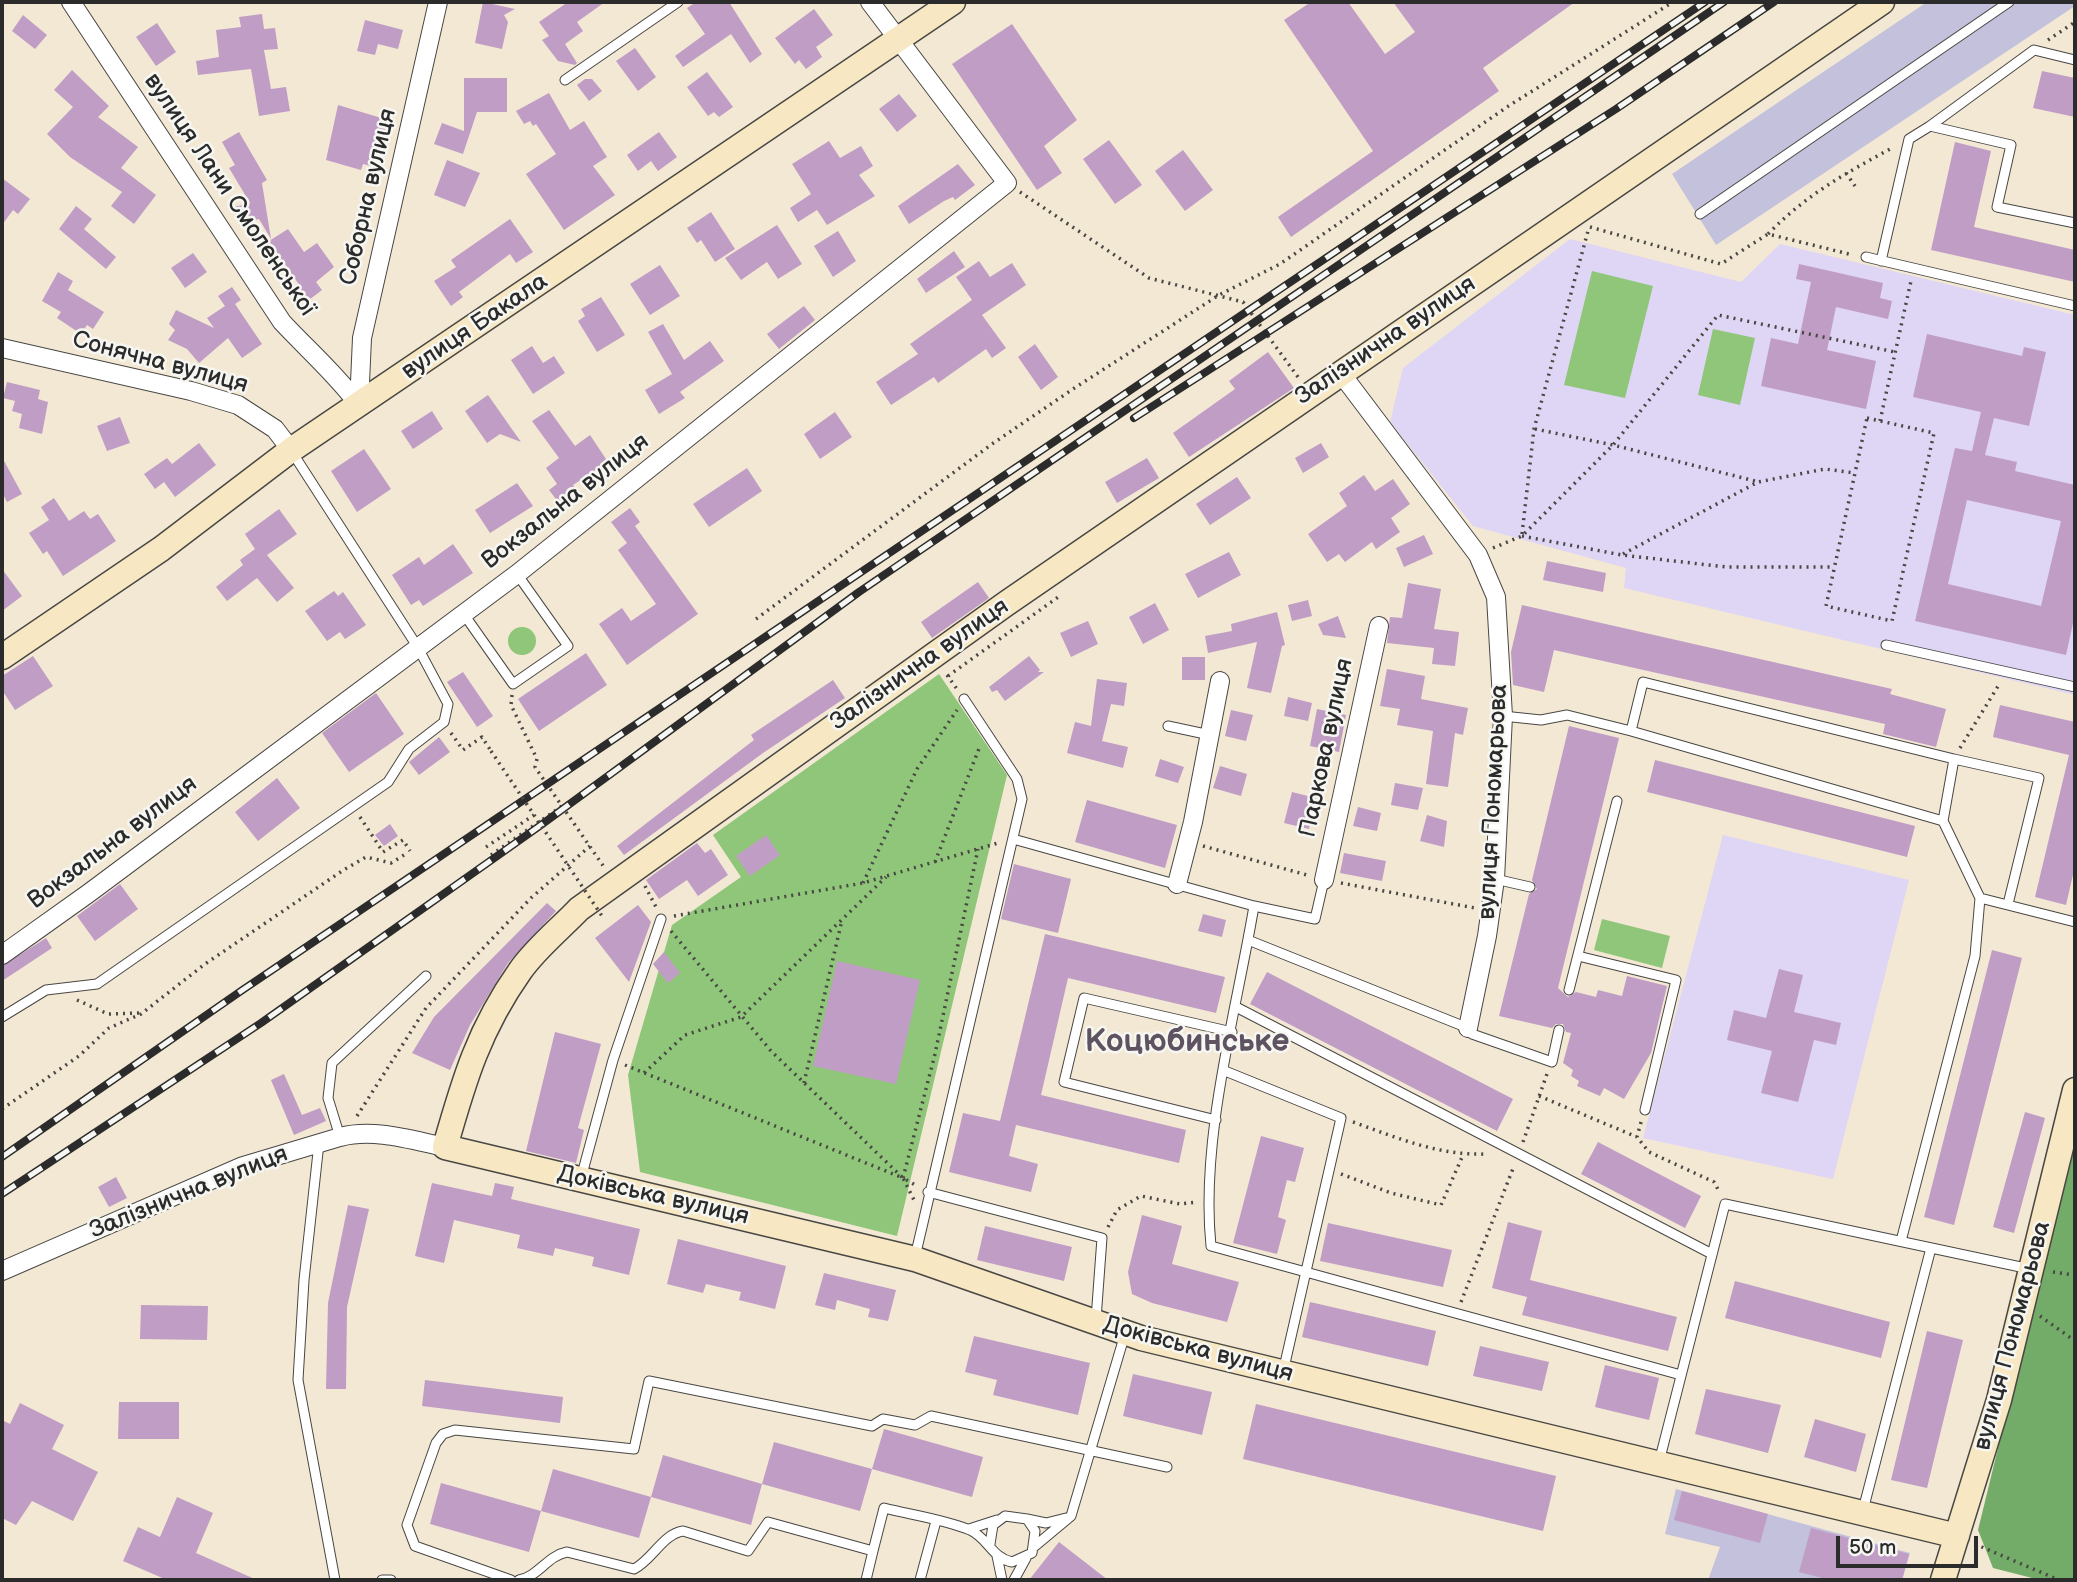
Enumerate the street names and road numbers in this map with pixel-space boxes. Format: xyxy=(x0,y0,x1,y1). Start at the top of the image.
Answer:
street label: вулиця Лани Смоленської xyxy=(137,68,321,322)
street label: Соборна вулиця xyxy=(335,106,403,288)
street label: вулиця Бакала xyxy=(397,268,553,386)
street label: Залізнична вулиця xyxy=(1290,270,1482,412)
street label: Сонячна вулиця xyxy=(69,326,251,400)
street label: Вокзальна вулиця xyxy=(477,428,655,576)
street label: Залізнична вулиця xyxy=(825,593,1015,737)
street label: Паркова вулиця xyxy=(1294,656,1360,840)
street label: вулиця Пономарьова xyxy=(1473,683,1515,921)
street label: Вокзальна вулиця xyxy=(23,770,203,916)
street label: Залізнична вулиця xyxy=(86,1140,292,1246)
street label: Доківська вулиця xyxy=(555,1160,751,1232)
street label: вулиця Пономарьова xyxy=(1969,1218,2057,1454)
street label: Доківська вулиця xyxy=(1100,1311,1296,1389)

